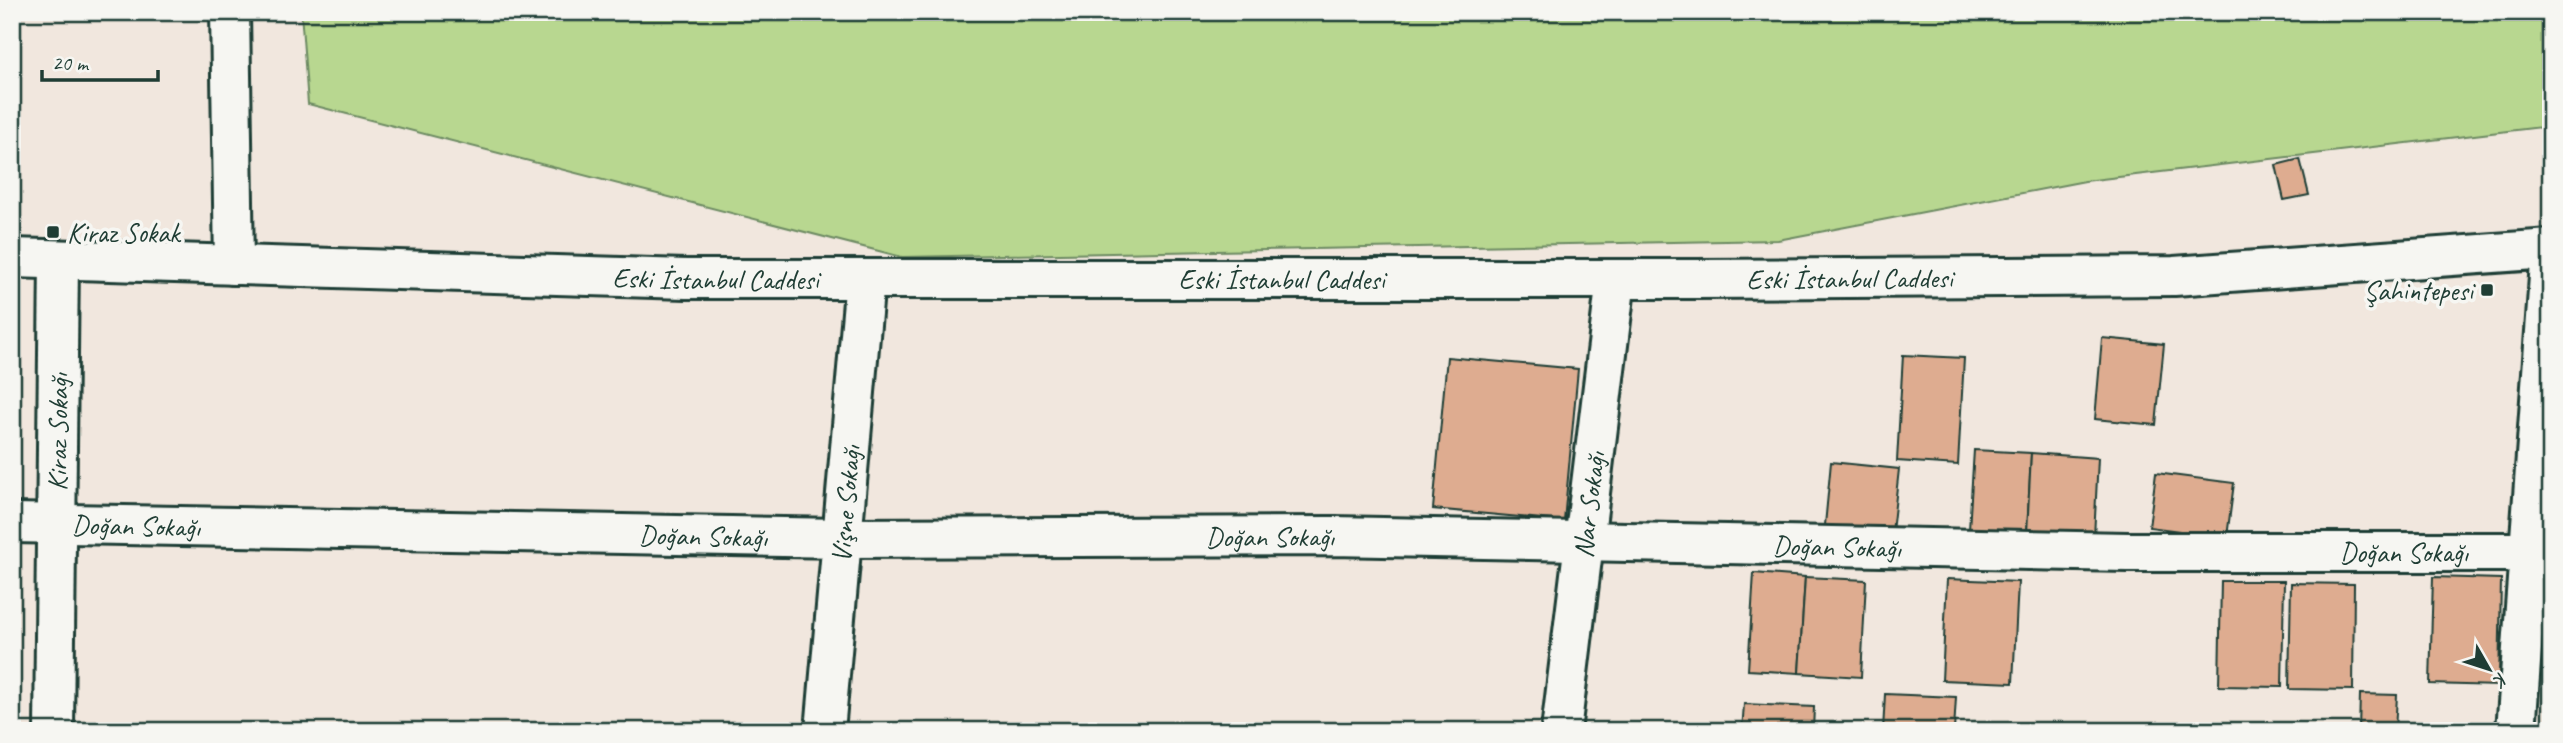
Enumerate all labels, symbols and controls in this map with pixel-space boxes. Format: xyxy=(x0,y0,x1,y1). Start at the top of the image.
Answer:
scale bar xyxy=(42,38,158,82)
text: 20 m xyxy=(52,50,90,76)
place label: Kiraz Sokak xyxy=(67,215,182,250)
marker: Kiraz Sokak xyxy=(45,224,61,240)
street label: Eski İstanbul Caddesi xyxy=(612,259,823,297)
street label: Eski İstanbul Caddesi xyxy=(1746,260,1957,296)
street label: Eski İstanbul Caddesi xyxy=(1179,262,1389,297)
place label: Şahintepesi xyxy=(2363,273,2477,308)
marker: Şahintepesi xyxy=(2479,282,2495,298)
street label: Kiraz Sokağı xyxy=(39,371,75,491)
street label: Vişne Sokağı xyxy=(822,442,868,564)
street label: Nar Sokağı xyxy=(1565,448,1613,560)
street label: Doğan Sokağı xyxy=(71,507,202,544)
street label: Doğan Sokağı xyxy=(638,517,769,554)
street label: Doğan Sokağı xyxy=(1206,518,1336,554)
street label: Doğan Sokağı xyxy=(1772,527,1903,565)
street label: Doğan Sokağı xyxy=(2340,535,2470,570)
north arrow xyxy=(2454,634,2524,704)
text: K xyxy=(2486,668,2514,694)

